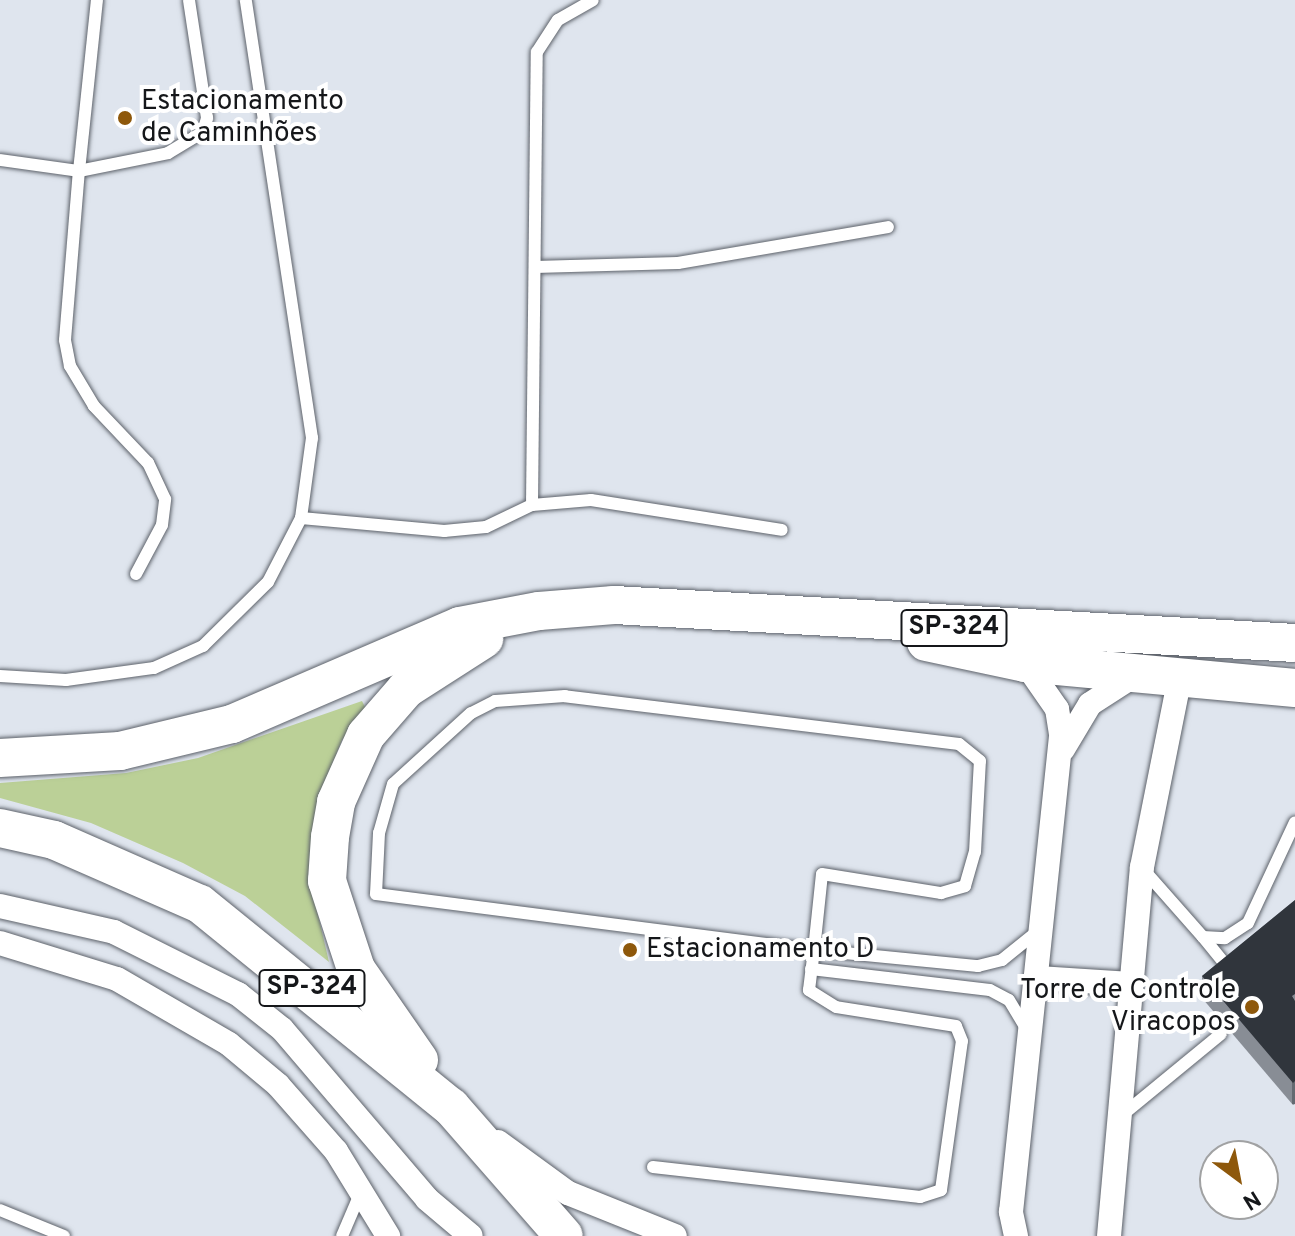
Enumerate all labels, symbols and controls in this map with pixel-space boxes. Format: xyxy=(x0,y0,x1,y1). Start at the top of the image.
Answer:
place label: Estacionamento de Caminhões xyxy=(141,85,344,151)
marker: Estacionamento de Caminhões xyxy=(116,109,134,127)
road number: SP-324 xyxy=(900,606,1008,650)
place label: Estacionamento D xyxy=(646,933,875,967)
marker: Estacionamento D xyxy=(621,941,639,959)
road number: SP-324 xyxy=(258,966,366,1010)
place label: Torre de Controle Viracopos xyxy=(1020,974,1236,1040)
marker: Torre de Controle Viracopos xyxy=(1243,998,1261,1016)
north arrow xyxy=(1199,1140,1279,1220)
text: N xyxy=(1237,1183,1265,1215)

